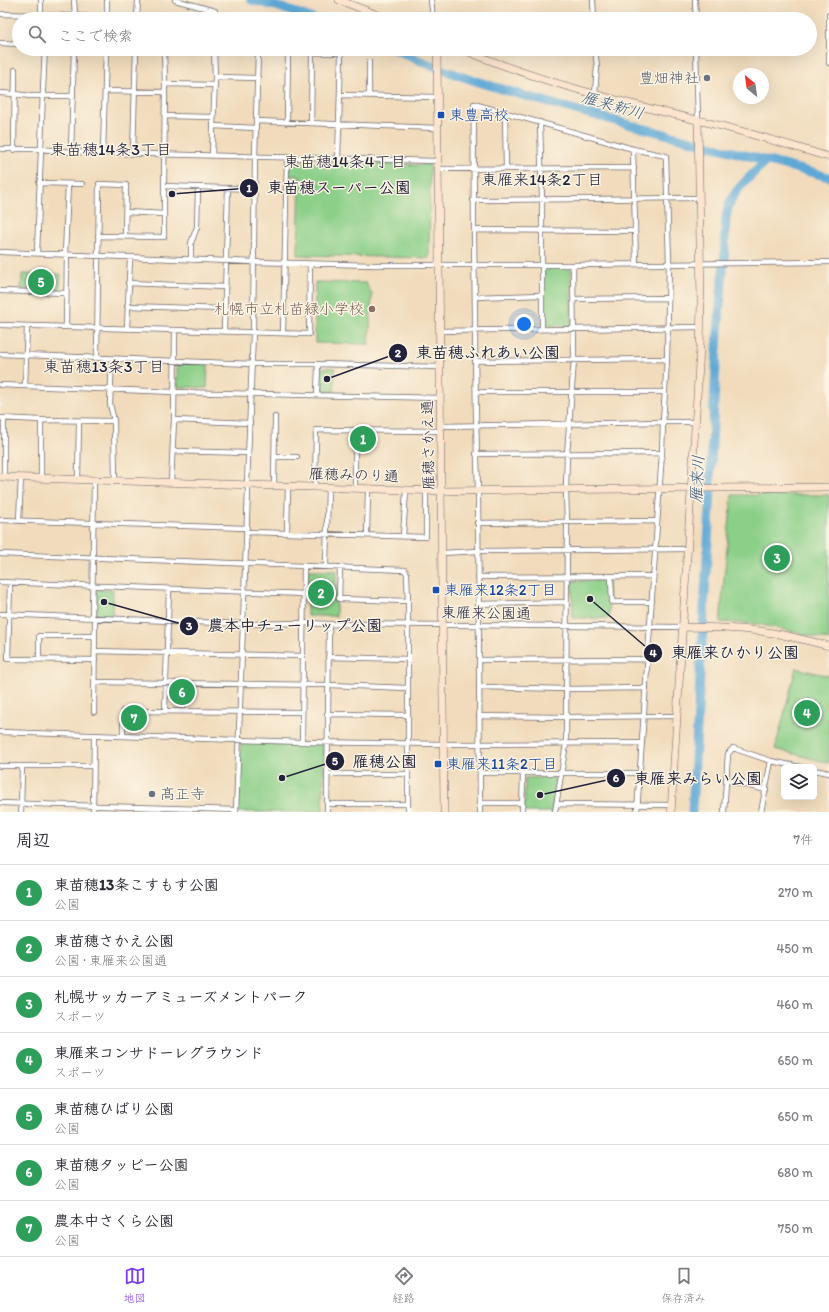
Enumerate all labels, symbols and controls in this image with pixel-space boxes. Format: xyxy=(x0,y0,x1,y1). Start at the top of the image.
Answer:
search box xyxy=(12,12,817,56)
icon: search xyxy=(26,23,48,45)
text: ここで検索 xyxy=(58,27,133,45)
north arrow xyxy=(733,68,769,104)
place label: 豊畑神社 xyxy=(639,69,699,87)
marker: 豊畑神社 xyxy=(702,73,712,83)
water label: 雁来新川 xyxy=(580,87,646,123)
place label: 東豊高校 xyxy=(449,106,509,124)
marker: 東豊高校 xyxy=(436,110,446,120)
district label: 東苗穂14条3丁目 xyxy=(50,140,172,159)
district label: 東苗穂14条4丁目 xyxy=(284,152,406,171)
district label: 東雁来14条2丁目 xyxy=(481,170,603,189)
callout: 東苗穂スーパー公園 xyxy=(239,174,418,202)
text: 東苗穂スーパー公園 xyxy=(267,178,411,197)
text: 1 xyxy=(246,181,252,195)
pin: 5 xyxy=(28,267,54,297)
place label: 札幌市立札苗緑小学校 xyxy=(214,300,364,318)
marker: 札幌市立札苗緑小学校 xyxy=(367,304,377,314)
your location xyxy=(514,314,534,334)
callout: 東苗穂ふれあい公園 xyxy=(388,339,568,367)
text: 東苗穂ふれあい公園 xyxy=(416,343,560,362)
text: 2 xyxy=(395,346,402,360)
district label: 東苗穂13条3丁目 xyxy=(44,357,164,376)
street label: 雁穂さかえ通 xyxy=(418,400,438,490)
pin: 1 xyxy=(350,424,376,454)
water label: 雁来川 xyxy=(686,455,708,503)
street label: 雁穂みのり通 xyxy=(309,464,399,486)
pin: 3 xyxy=(764,543,790,573)
pin: 2 xyxy=(308,578,334,608)
place label: 東雁来12条2丁目 xyxy=(444,581,557,599)
marker: 東雁来12条2丁目 xyxy=(431,585,441,595)
street label: 東雁来公園通 xyxy=(441,603,531,623)
callout: 農本中チューリップ公園 xyxy=(179,612,390,640)
text: 農本中チューリップ公園 xyxy=(208,616,382,635)
text: 3 xyxy=(186,619,193,633)
callout: 東雁来ひかり公園 xyxy=(643,639,807,667)
text: 東雁来ひかり公園 xyxy=(671,643,799,662)
text: 4 xyxy=(649,646,657,660)
pin: 6 xyxy=(169,677,195,707)
pin: 4 xyxy=(794,698,820,728)
pin: 7 xyxy=(121,703,147,733)
callout: 雁穂公園 xyxy=(325,747,425,775)
text: 雁穂公園 xyxy=(353,752,417,771)
text: 5 xyxy=(332,754,339,768)
place label: 東雁来11条2丁目 xyxy=(446,755,558,773)
marker: 東雁来11条2丁目 xyxy=(433,759,443,769)
callout: 東雁来みらい公園 xyxy=(606,764,770,792)
map controls xyxy=(781,764,817,800)
button: layers xyxy=(781,764,817,800)
text: 東雁来みらい公園 xyxy=(634,769,762,788)
text: 6 xyxy=(613,771,620,785)
place label: 髙正寺 xyxy=(160,785,205,803)
marker: 髙正寺 xyxy=(147,789,157,799)
text: 周辺 xyxy=(16,830,50,850)
text: 7件 xyxy=(794,832,813,847)
text: 東苗穂13条こすもす公園 xyxy=(54,876,219,894)
text: 1 xyxy=(26,885,32,900)
text: 270 m xyxy=(778,885,813,900)
text: 公園 xyxy=(54,897,80,912)
text: 東苗穂さかえ公園 xyxy=(54,932,174,950)
text: 2 xyxy=(26,941,32,956)
text: 450 m xyxy=(776,941,813,956)
text: 公園 · 東雁来公園通 xyxy=(54,953,167,968)
text: 札幌サッカーアミューズメントパーク xyxy=(54,988,307,1006)
text: 3 xyxy=(25,997,33,1012)
text: 460 m xyxy=(776,997,813,1012)
text: スポーツ xyxy=(54,1009,106,1024)
text: 東雁来コンサドーレグラウンド xyxy=(54,1044,263,1062)
text: 4 xyxy=(25,1053,33,1068)
text: 650 m xyxy=(777,1053,813,1068)
text: スポーツ xyxy=(54,1065,106,1080)
text: 東苗穂ひばり公園 xyxy=(54,1100,174,1118)
text: 5 xyxy=(26,1109,32,1124)
text: 650 m xyxy=(777,1109,813,1124)
text: 公園 xyxy=(54,1121,80,1136)
text: 東苗穂タッピー公園 xyxy=(54,1156,188,1174)
text: 6 xyxy=(26,1165,32,1180)
text: 680 m xyxy=(777,1165,813,1180)
text: 公園 xyxy=(54,1177,80,1192)
text: 農本中さくら公園 xyxy=(54,1212,174,1230)
text: 7 xyxy=(26,1221,32,1236)
text: 750 m xyxy=(778,1221,813,1236)
text: 公園 xyxy=(54,1233,80,1248)
tab: 地図 xyxy=(124,1265,146,1305)
tab: 経路 xyxy=(393,1265,415,1305)
tab: 保存済み xyxy=(662,1265,706,1305)

